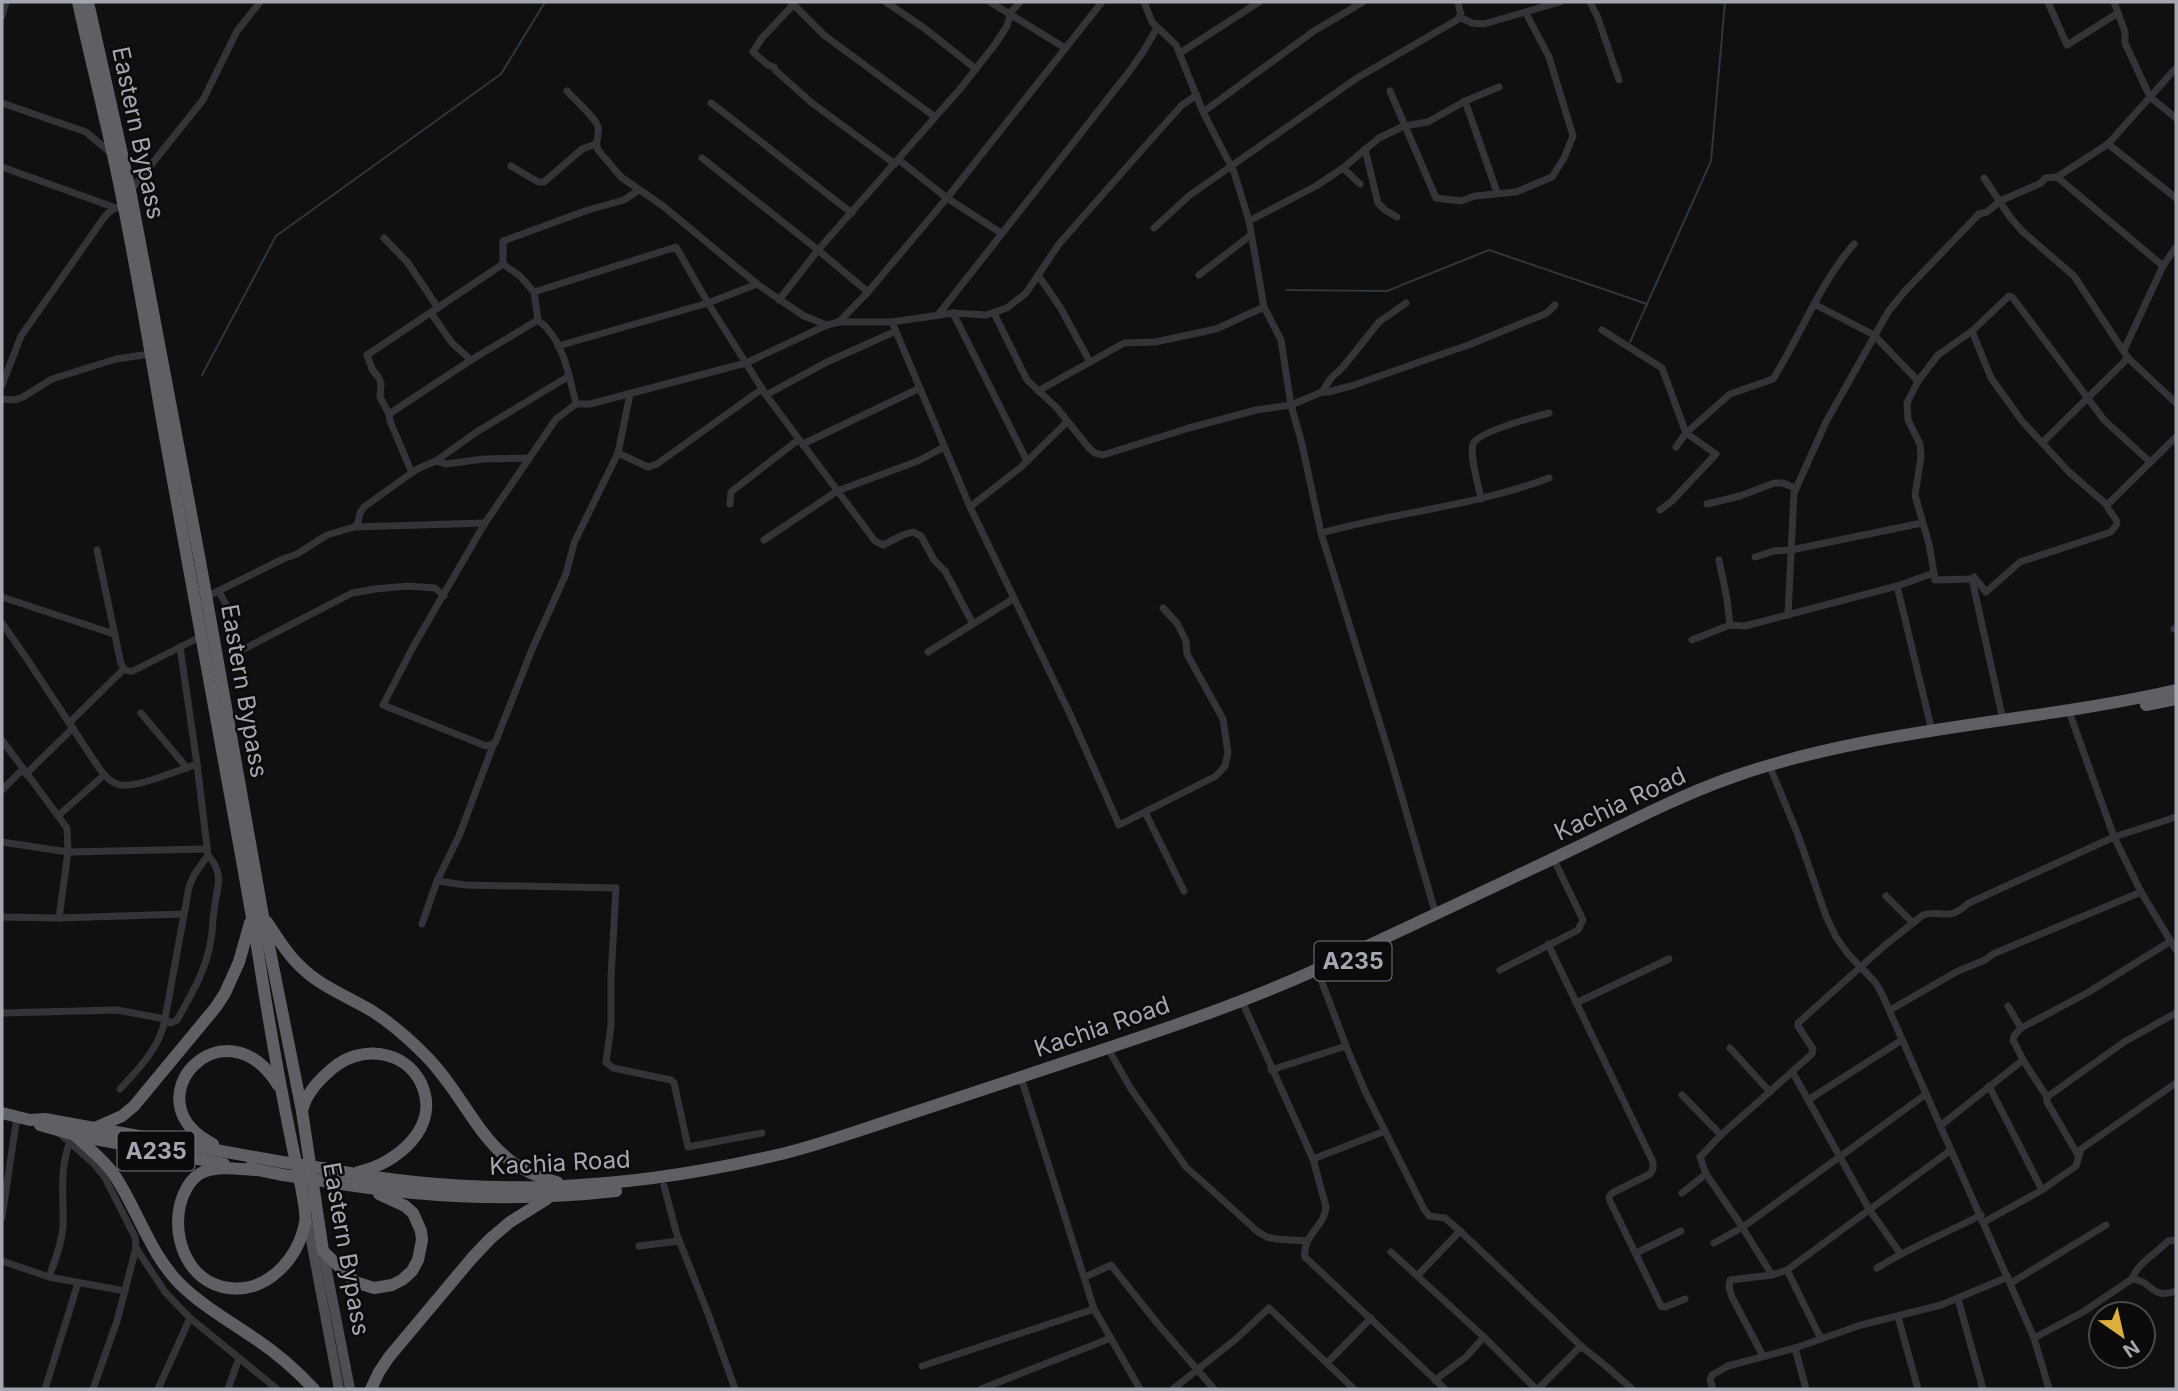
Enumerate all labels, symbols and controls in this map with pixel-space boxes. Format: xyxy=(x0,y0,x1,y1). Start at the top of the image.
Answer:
street label: Eastern Bypass xyxy=(106,44,171,222)
street label: Eastern Bypass xyxy=(215,602,274,780)
street label: Kachia Road xyxy=(1550,761,1690,847)
road number: A235 xyxy=(1314,942,1392,980)
street label: Kachia Road xyxy=(1030,990,1173,1063)
road number: A235 xyxy=(118,1132,194,1170)
street label: Kachia Road xyxy=(489,1144,631,1181)
street label: Eastern Bypass xyxy=(317,1160,376,1338)
north arrow xyxy=(2087,1300,2157,1370)
text: N xyxy=(2119,1335,2144,1362)

